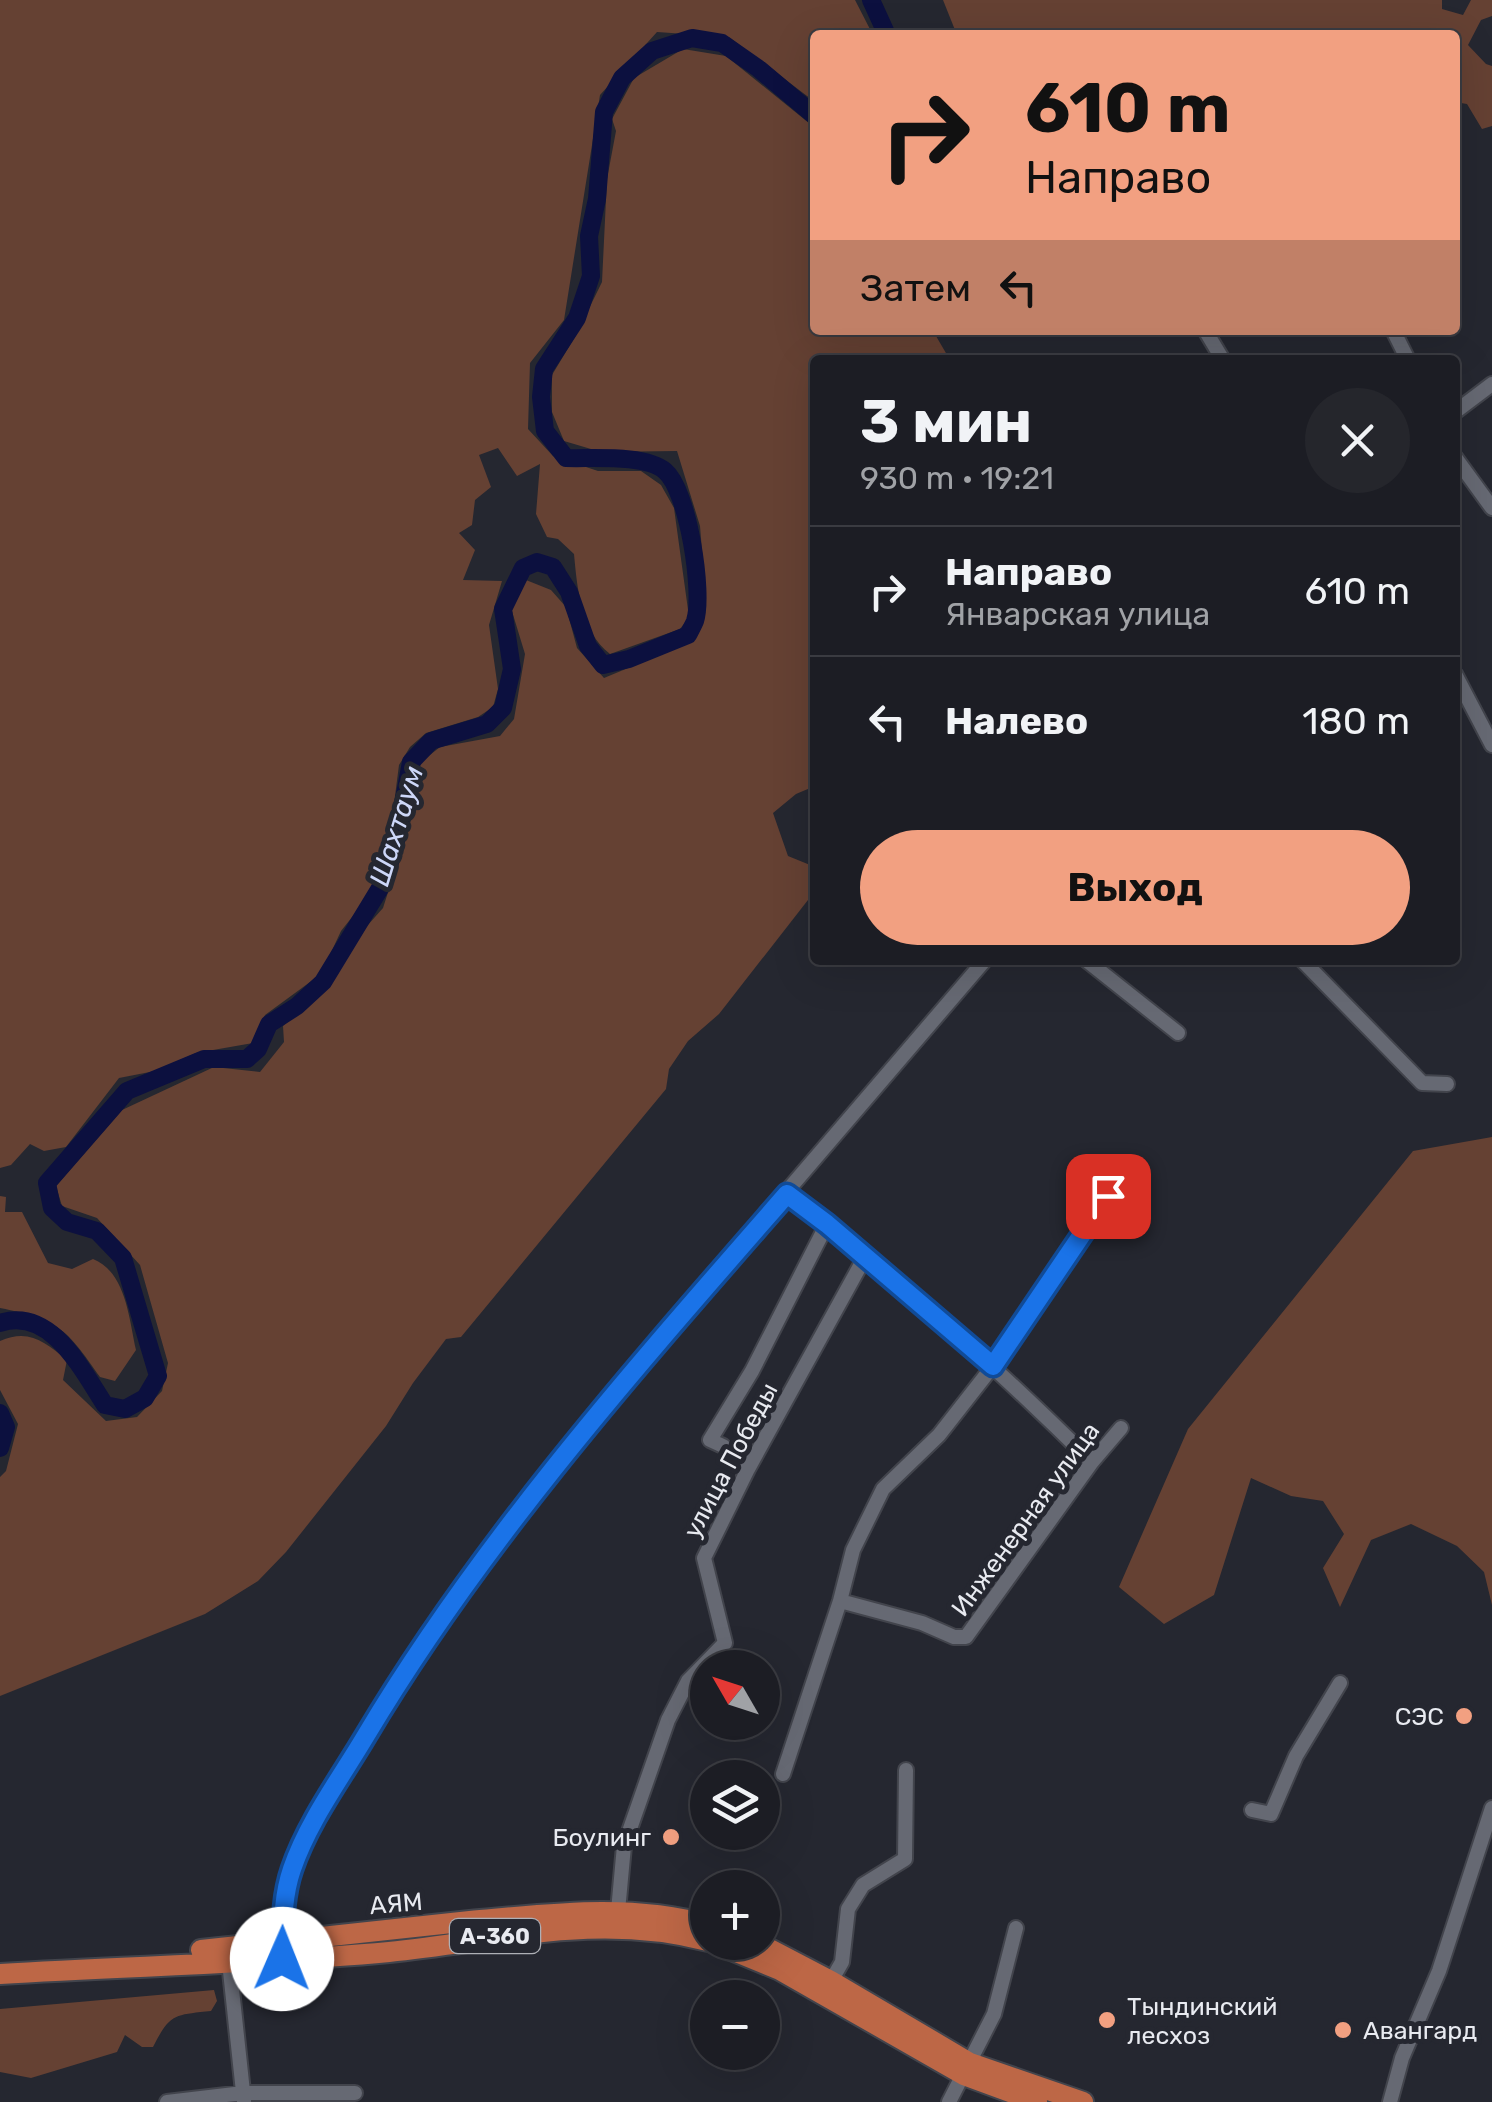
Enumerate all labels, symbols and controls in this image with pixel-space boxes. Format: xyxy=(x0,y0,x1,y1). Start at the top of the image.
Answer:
text: 610 m xyxy=(1025,67,1231,150)
icon: right xyxy=(860,70,990,200)
text: Направо xyxy=(1025,151,1211,204)
icon: left xyxy=(991,260,1046,315)
text: Затем xyxy=(860,265,971,311)
text: 3 мин xyxy=(860,386,1032,457)
button: close xyxy=(1305,388,1410,493)
text: 930 m · 19:21 xyxy=(860,459,1054,497)
text: Направо xyxy=(945,549,1112,595)
icon: right xyxy=(860,564,915,619)
text: 610 m xyxy=(1305,568,1410,614)
text: Январская улица xyxy=(945,595,1210,633)
icon: left xyxy=(860,694,915,749)
text: Налево xyxy=(945,698,1088,744)
text: 180 m xyxy=(1302,698,1410,744)
water label: Шахтаум xyxy=(363,762,430,890)
button: Выход xyxy=(860,830,1410,945)
pin xyxy=(1066,1154,1151,1239)
icon: arrive xyxy=(1081,1169,1136,1224)
street label: улица Победы xyxy=(677,1378,783,1543)
street label: Инженерная улица xyxy=(945,1417,1105,1622)
north arrow xyxy=(690,1650,780,1740)
map controls xyxy=(690,1650,780,2070)
place label: СЭС xyxy=(1395,1702,1444,1731)
marker: СЭС xyxy=(1453,1705,1475,1727)
button: layers xyxy=(690,1760,780,1850)
place label: Боулинг xyxy=(553,1823,651,1852)
marker: Боулинг xyxy=(660,1826,682,1848)
button: + xyxy=(690,1870,780,1960)
street label: АЯМ xyxy=(368,1887,424,1920)
position arrow xyxy=(230,1907,334,2011)
road number: А-360 xyxy=(450,1919,540,1953)
button: − xyxy=(690,1980,780,2070)
place label: Тындинский лесхоз xyxy=(1127,1992,1278,2050)
marker: Тындинский лесхоз xyxy=(1096,2009,1118,2031)
place label: Авангард xyxy=(1363,2016,1477,2045)
marker: Авангард xyxy=(1332,2019,1354,2041)

